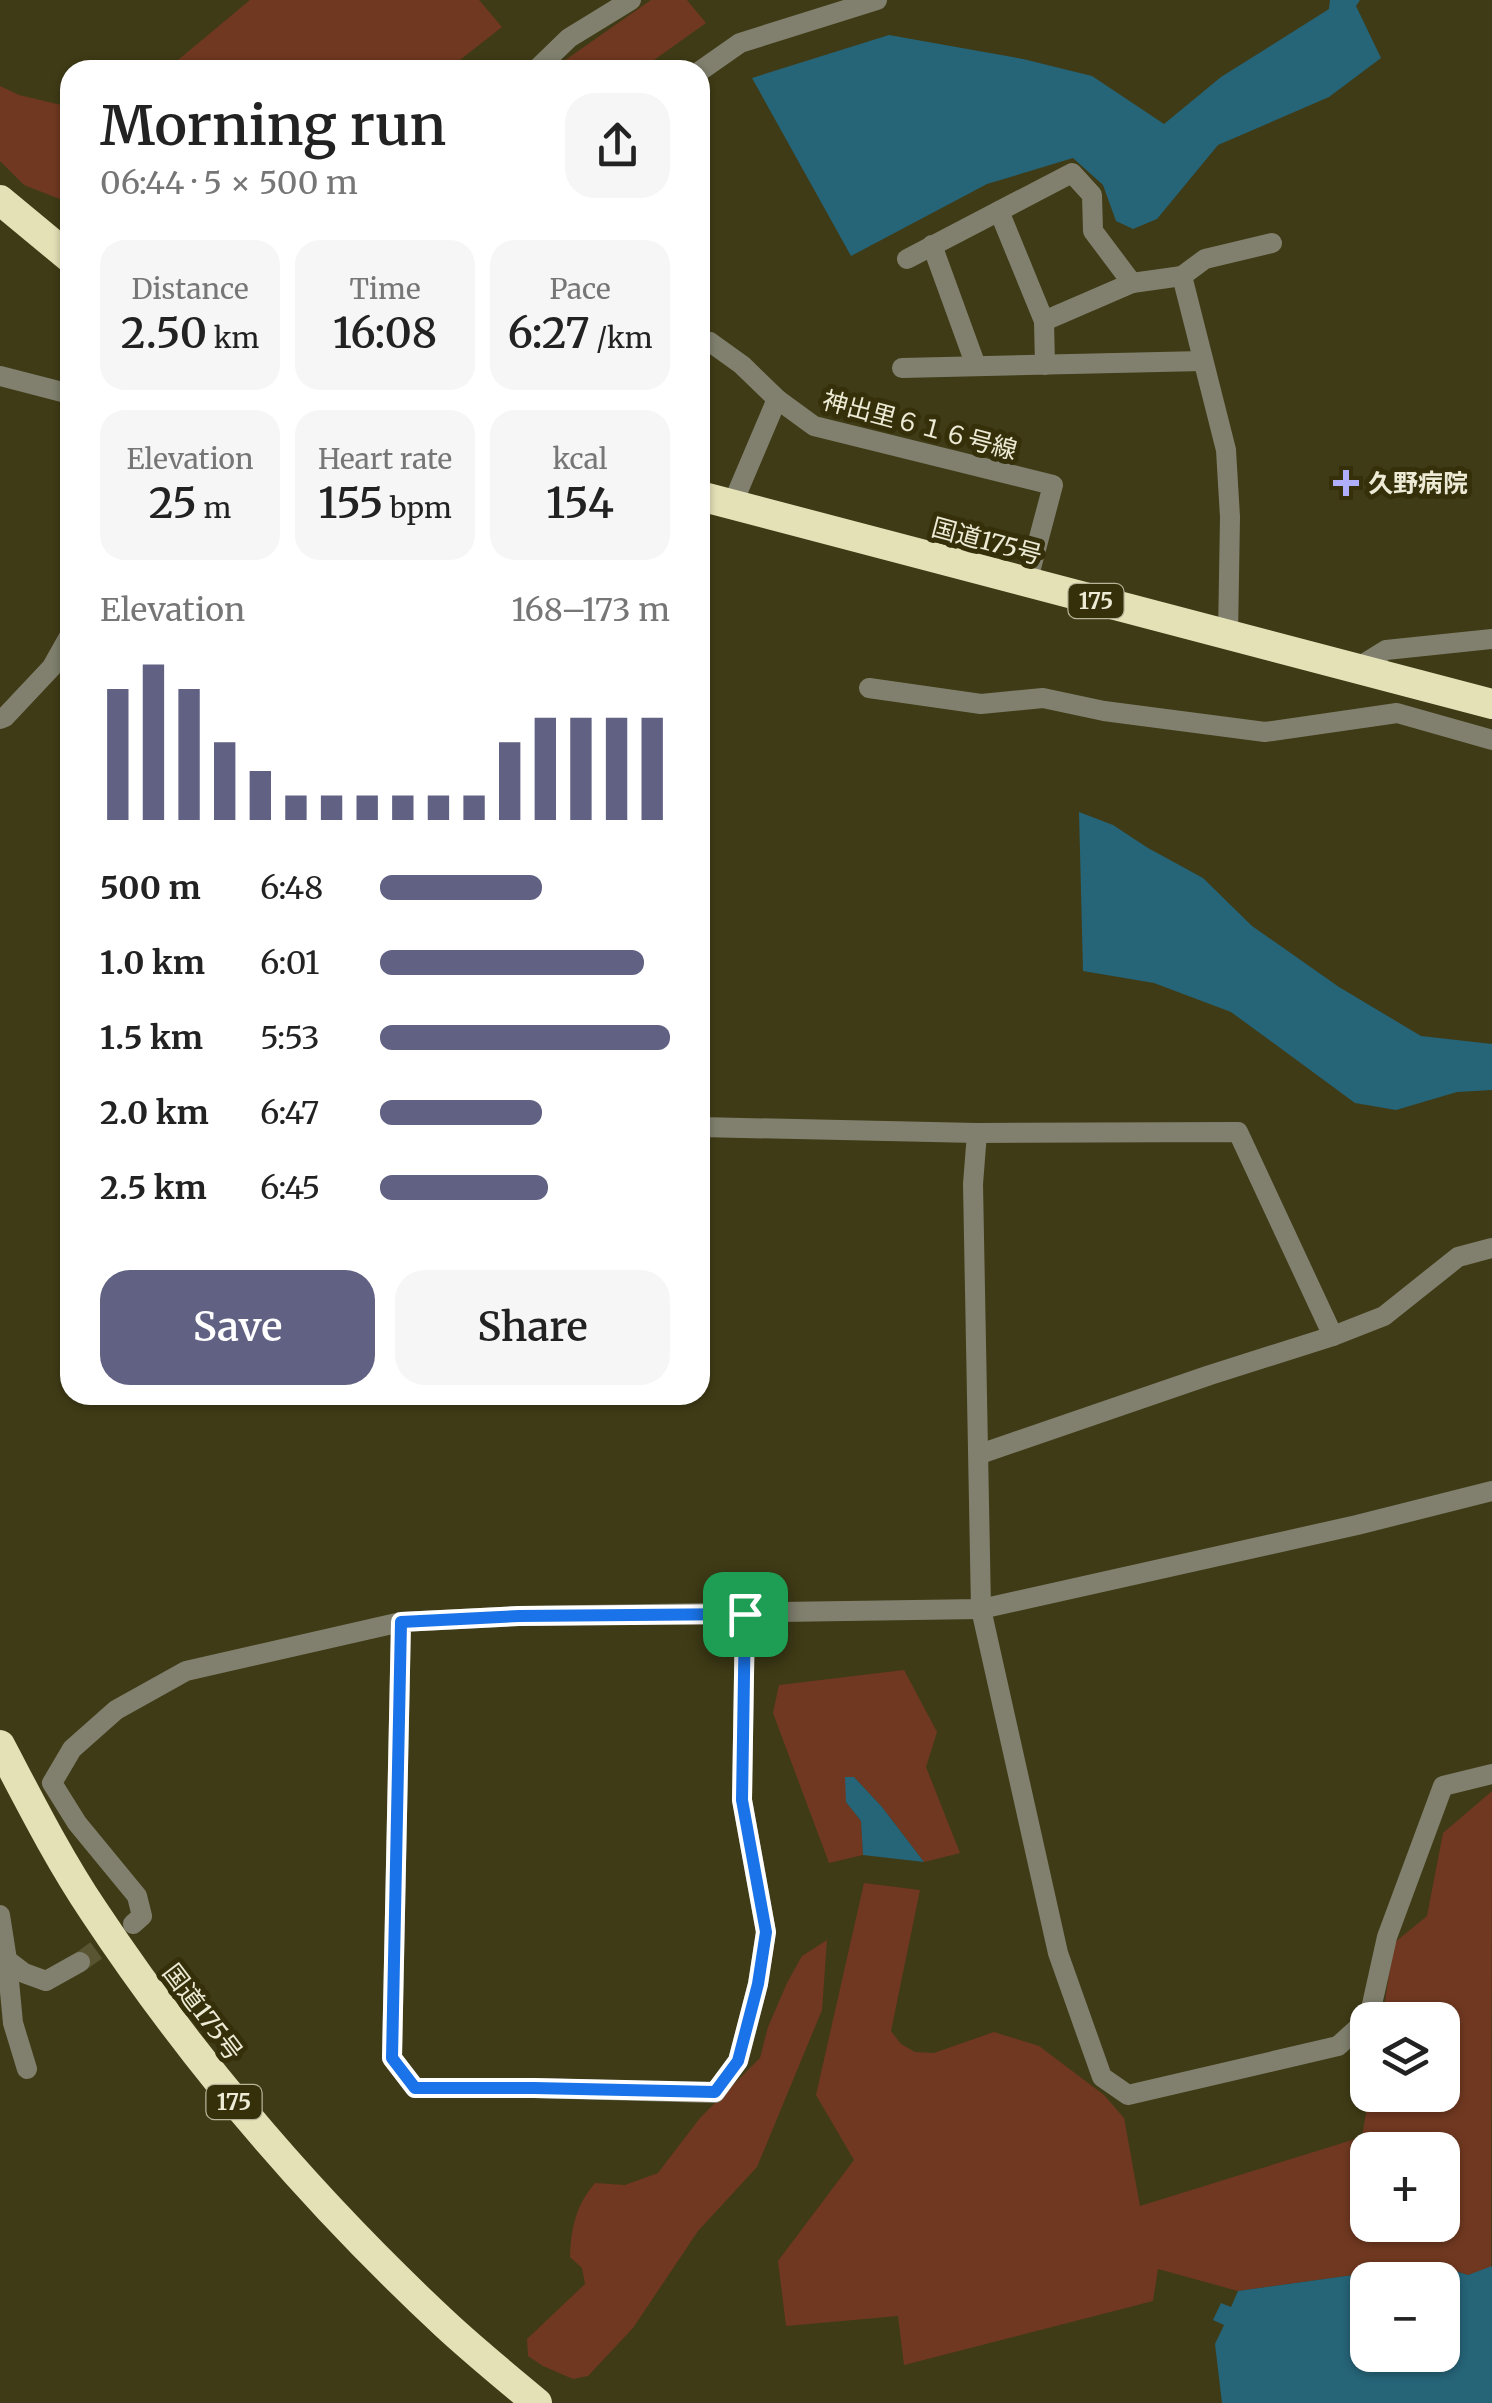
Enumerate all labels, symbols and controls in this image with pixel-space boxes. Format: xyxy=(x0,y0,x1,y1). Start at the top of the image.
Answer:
text: Morning run xyxy=(100,91,446,160)
button: share xyxy=(565,93,670,198)
text: 06:44 · 5 × 500 m xyxy=(100,163,358,203)
text: Distance xyxy=(131,271,249,307)
text: Time xyxy=(350,271,421,307)
text: Pace xyxy=(549,271,611,307)
text: 2.50 xyxy=(121,307,207,359)
text: 16:08 xyxy=(333,307,437,359)
text: 6:27 xyxy=(507,307,590,359)
text: km xyxy=(207,320,259,356)
text: /km xyxy=(590,320,653,356)
street label: 神出里６１６号線 xyxy=(819,384,1021,466)
text: Elevation xyxy=(126,441,254,477)
text: Heart rate xyxy=(318,441,452,477)
text: kcal xyxy=(552,441,608,477)
place label: 久野病院 xyxy=(1368,467,1468,499)
marker: 久野病院 xyxy=(1333,470,1359,496)
text: 25 xyxy=(149,477,197,529)
text: 155 xyxy=(318,477,383,529)
text: 154 xyxy=(546,477,614,529)
text: m xyxy=(197,490,231,526)
text: bpm xyxy=(383,490,452,526)
street label: 国道175号 xyxy=(928,511,1046,571)
road number: 175 xyxy=(1068,584,1124,618)
text: Elevation xyxy=(100,590,245,630)
text: 168–173 m xyxy=(511,590,670,630)
text: 500 m xyxy=(100,868,201,908)
text: 6:48 xyxy=(260,868,323,908)
text: 1.0 km xyxy=(100,943,205,983)
text: 6:01 xyxy=(260,943,320,983)
text: 1.5 km xyxy=(100,1018,203,1058)
text: 5:53 xyxy=(260,1018,320,1058)
text: 2.0 km xyxy=(100,1093,209,1133)
text: 6:47 xyxy=(260,1093,319,1133)
text: 2.5 km xyxy=(100,1168,207,1208)
text: 6:45 xyxy=(260,1168,320,1208)
button: Save xyxy=(100,1270,375,1385)
button: Share xyxy=(395,1270,670,1385)
pin xyxy=(703,1572,788,1657)
icon: arrive xyxy=(718,1587,773,1642)
street label: 国道175号 xyxy=(156,1957,250,2067)
map controls xyxy=(1350,2002,1460,2372)
button: layers xyxy=(1350,2002,1460,2112)
road number: 175 xyxy=(206,2085,262,2119)
button: + xyxy=(1350,2132,1460,2242)
button: − xyxy=(1350,2262,1460,2372)

